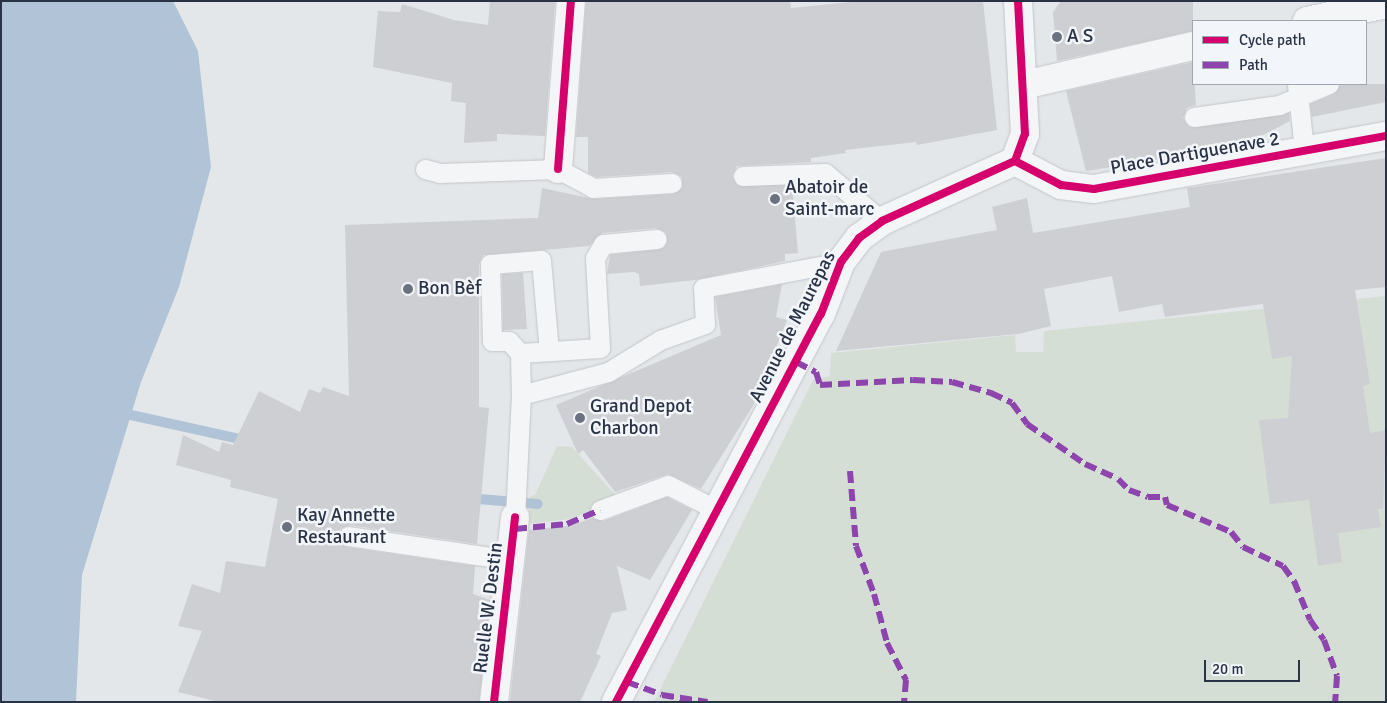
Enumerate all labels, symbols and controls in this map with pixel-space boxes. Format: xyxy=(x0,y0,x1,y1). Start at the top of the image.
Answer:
legend xyxy=(1192,20,1367,85)
place label: A S xyxy=(1067,26,1093,48)
marker: A S xyxy=(1051,31,1063,43)
text: Cycle path xyxy=(1239,31,1306,49)
text: Path xyxy=(1239,56,1268,74)
street label: Place Dartiguenave 2 xyxy=(1109,128,1281,180)
place label: Abatoir de Saint-marc xyxy=(785,177,874,221)
marker: Abatoir de Saint-marc xyxy=(769,193,781,205)
street label: Avenue de Maurepas xyxy=(745,247,841,407)
place label: Bon Bèf xyxy=(418,278,481,300)
marker: Bon Bèf xyxy=(402,283,414,295)
place label: Grand Depot Charbon xyxy=(590,396,692,440)
marker: Grand Depot Charbon xyxy=(574,412,586,424)
place label: Kay Annette Restaurant xyxy=(297,505,395,549)
marker: Kay Annette Restaurant xyxy=(281,521,293,533)
street label: Ruelle W. Destin xyxy=(470,541,508,675)
scale bar xyxy=(1207,650,1303,682)
text: 20 m xyxy=(1212,660,1243,678)

